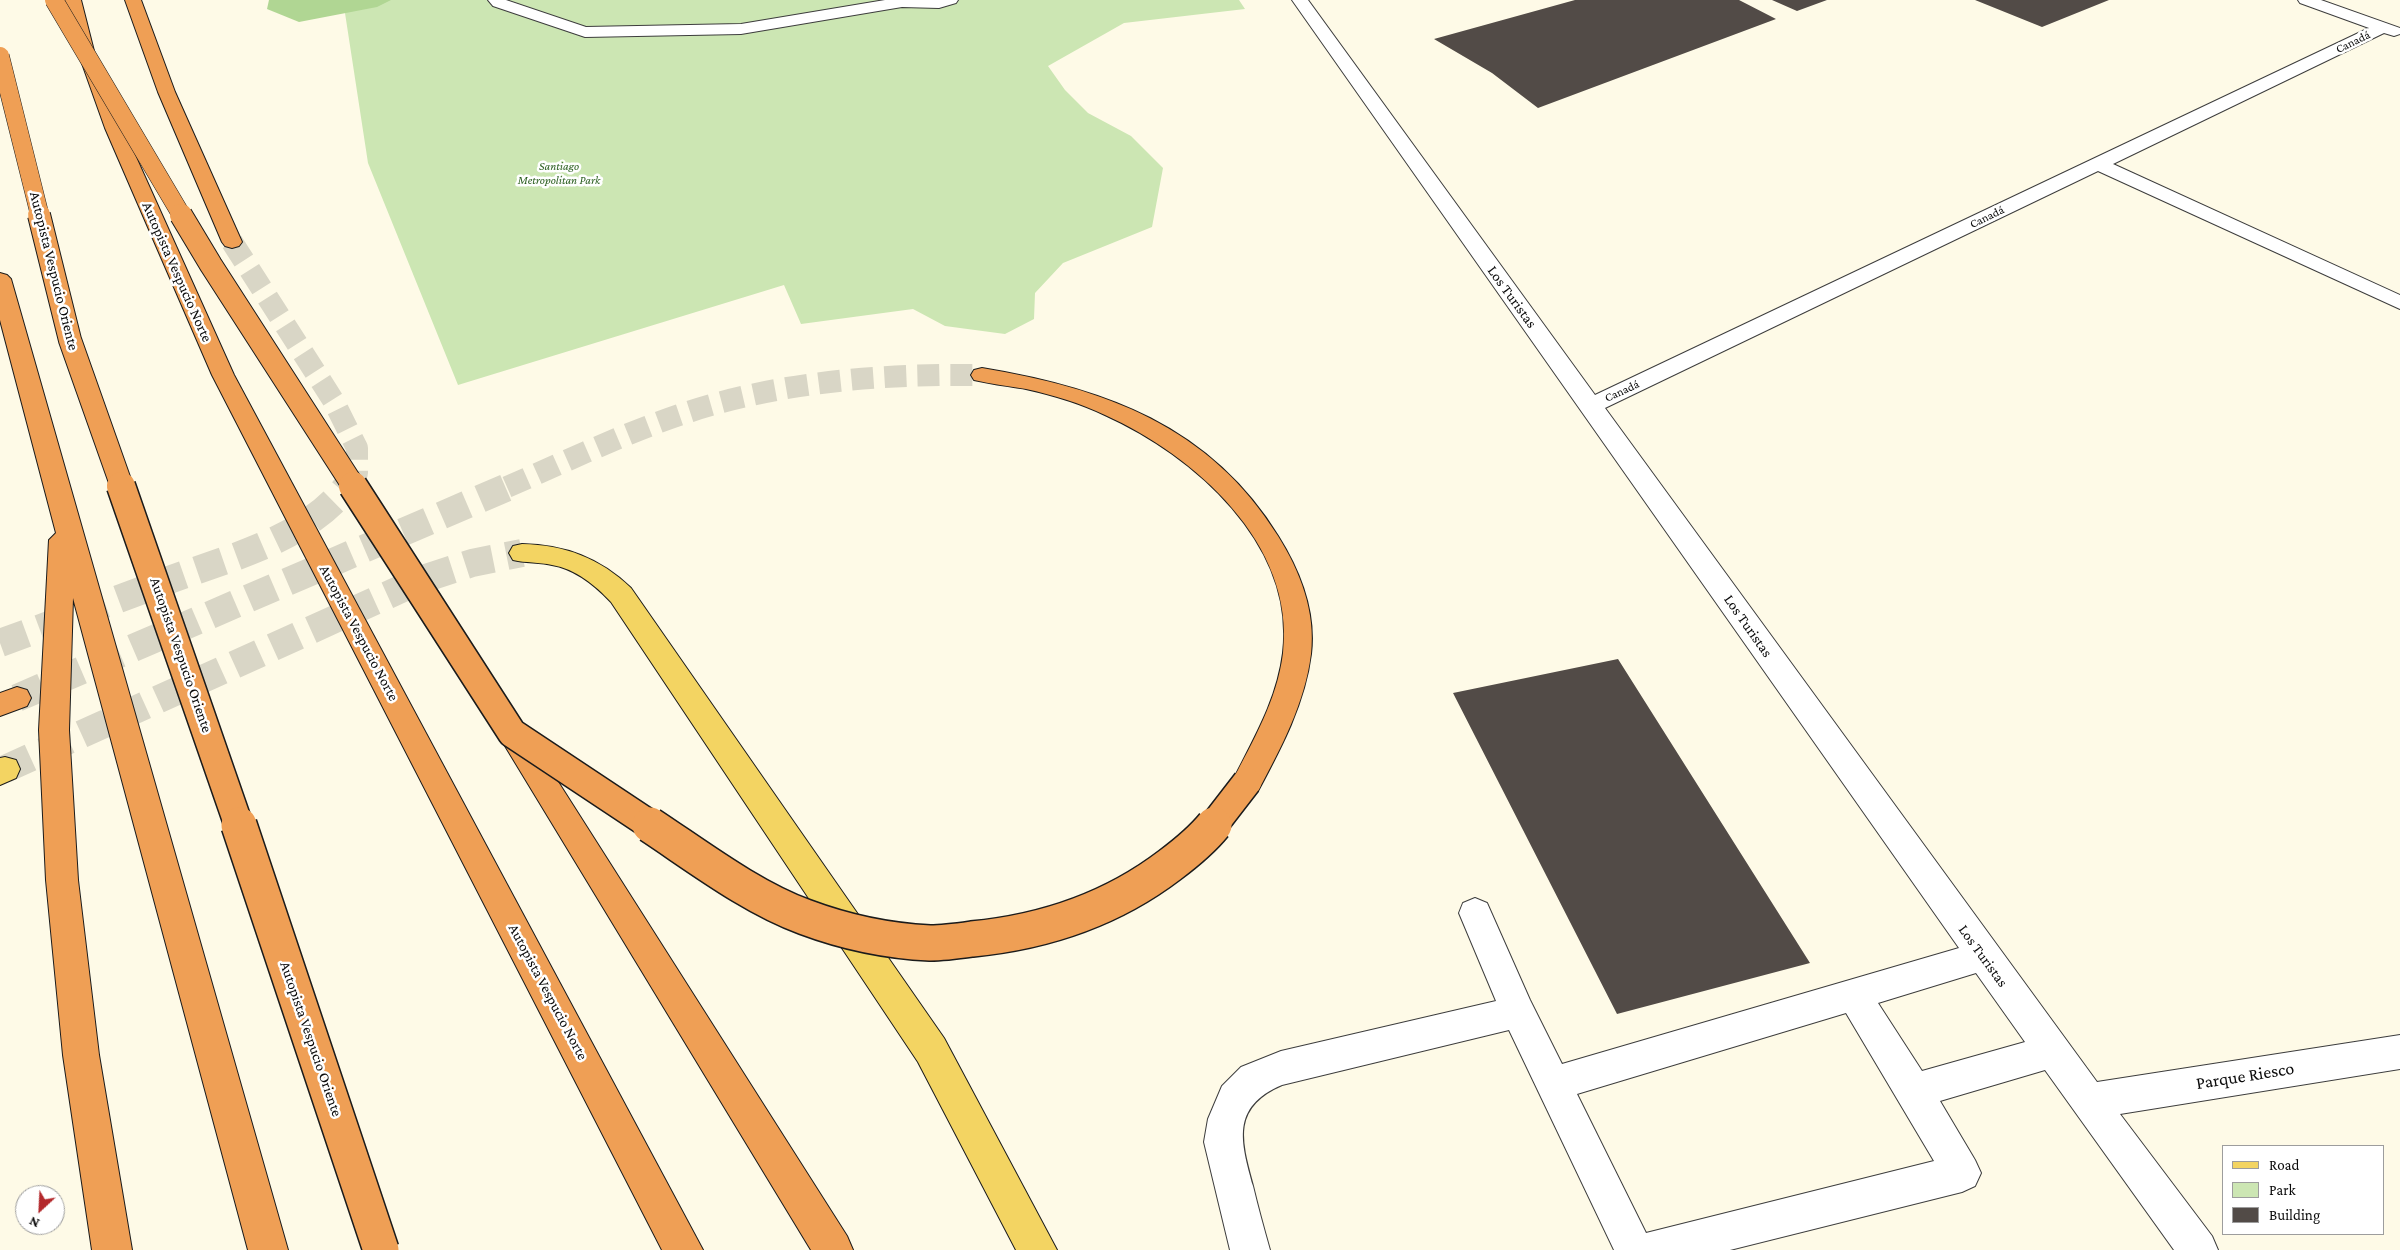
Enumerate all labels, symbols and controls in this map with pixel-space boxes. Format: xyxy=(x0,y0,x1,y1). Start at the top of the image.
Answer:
street label: Canadá xyxy=(2333,28,2373,56)
park label: Santiago Metropolitan Park xyxy=(518,159,600,187)
street label: Autopista Vespucio Oriente xyxy=(26,190,82,352)
street label: Autopista Vespucio Norte xyxy=(138,199,216,345)
street label: Canadá xyxy=(1967,203,2007,231)
street label: Los Turistas xyxy=(1483,262,1541,332)
street label: Canadá xyxy=(1602,377,1642,405)
street label: Autopista Vespucio Norte xyxy=(315,562,403,704)
street label: Autopista Vespucio Oriente xyxy=(146,575,216,735)
street label: Los Turistas xyxy=(1720,591,1776,661)
street label: Autopista Vespucio Norte xyxy=(504,921,592,1063)
street label: Los Turistas xyxy=(1954,921,2012,991)
street label: Autopista Vespucio Oriente xyxy=(276,959,346,1119)
street label: Parque Riesco xyxy=(2194,1058,2296,1094)
legend xyxy=(2222,1145,2385,1235)
text: Road xyxy=(2269,1157,2299,1173)
text: Park xyxy=(2269,1182,2296,1198)
north arrow xyxy=(15,1185,65,1235)
text: Building xyxy=(2269,1207,2320,1223)
text: N xyxy=(26,1213,42,1232)

